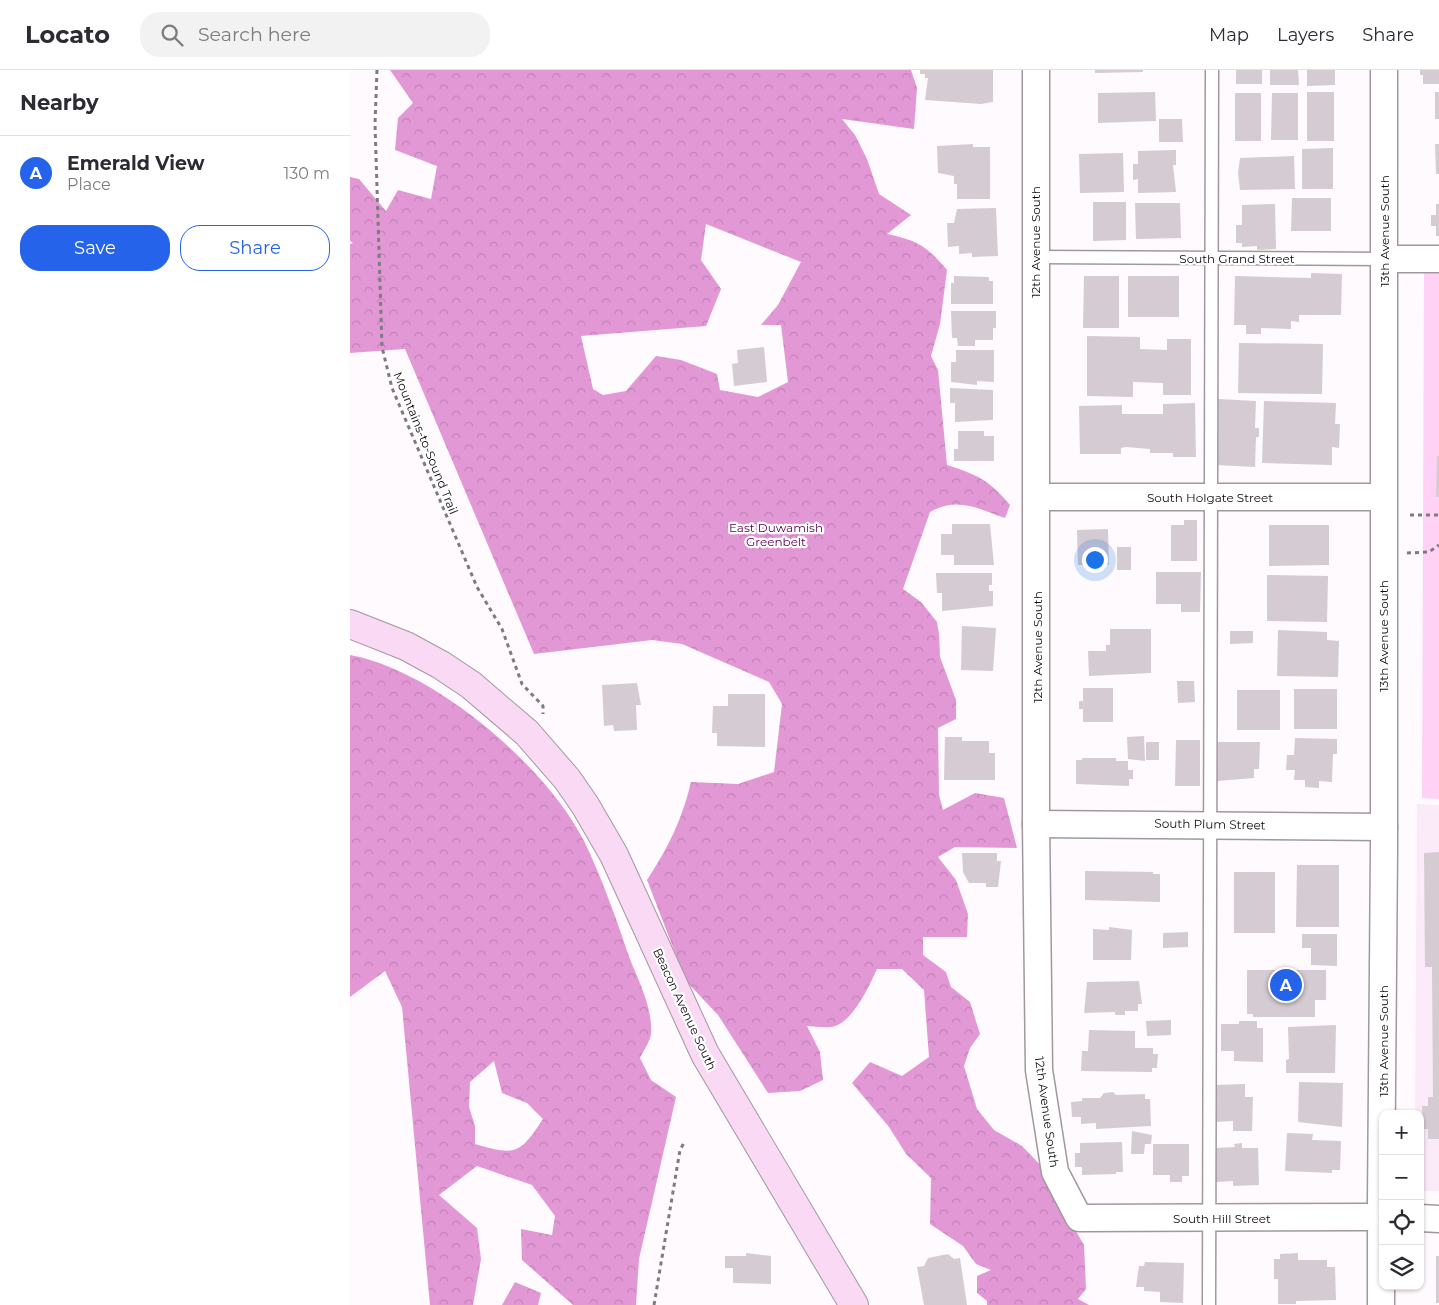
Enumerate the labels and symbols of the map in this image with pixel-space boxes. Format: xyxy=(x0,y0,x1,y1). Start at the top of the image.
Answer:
street label: 13th Avenue South xyxy=(1377,175,1392,287)
street label: 12th Avenue South xyxy=(1028,186,1043,298)
street label: South Grand Street xyxy=(1179,251,1295,266)
street label: Mountains-to-Sound Trail xyxy=(391,370,461,516)
street label: South Holgate Street xyxy=(1147,490,1273,505)
park label: East Duwamish Greenbelt xyxy=(729,520,823,549)
your location xyxy=(1082,547,1108,573)
street label: 13th Avenue South xyxy=(1376,580,1391,692)
street label: 12th Avenue South xyxy=(1030,591,1045,703)
street label: South Plum Street xyxy=(1154,816,1266,832)
street label: Beacon Avenue South xyxy=(650,946,720,1072)
pin: A xyxy=(1270,966,1302,1004)
street label: 13th Avenue South xyxy=(1376,985,1391,1097)
street label: 12th Avenue South xyxy=(1032,1056,1062,1168)
street label: South Hill Street xyxy=(1173,1211,1271,1226)

